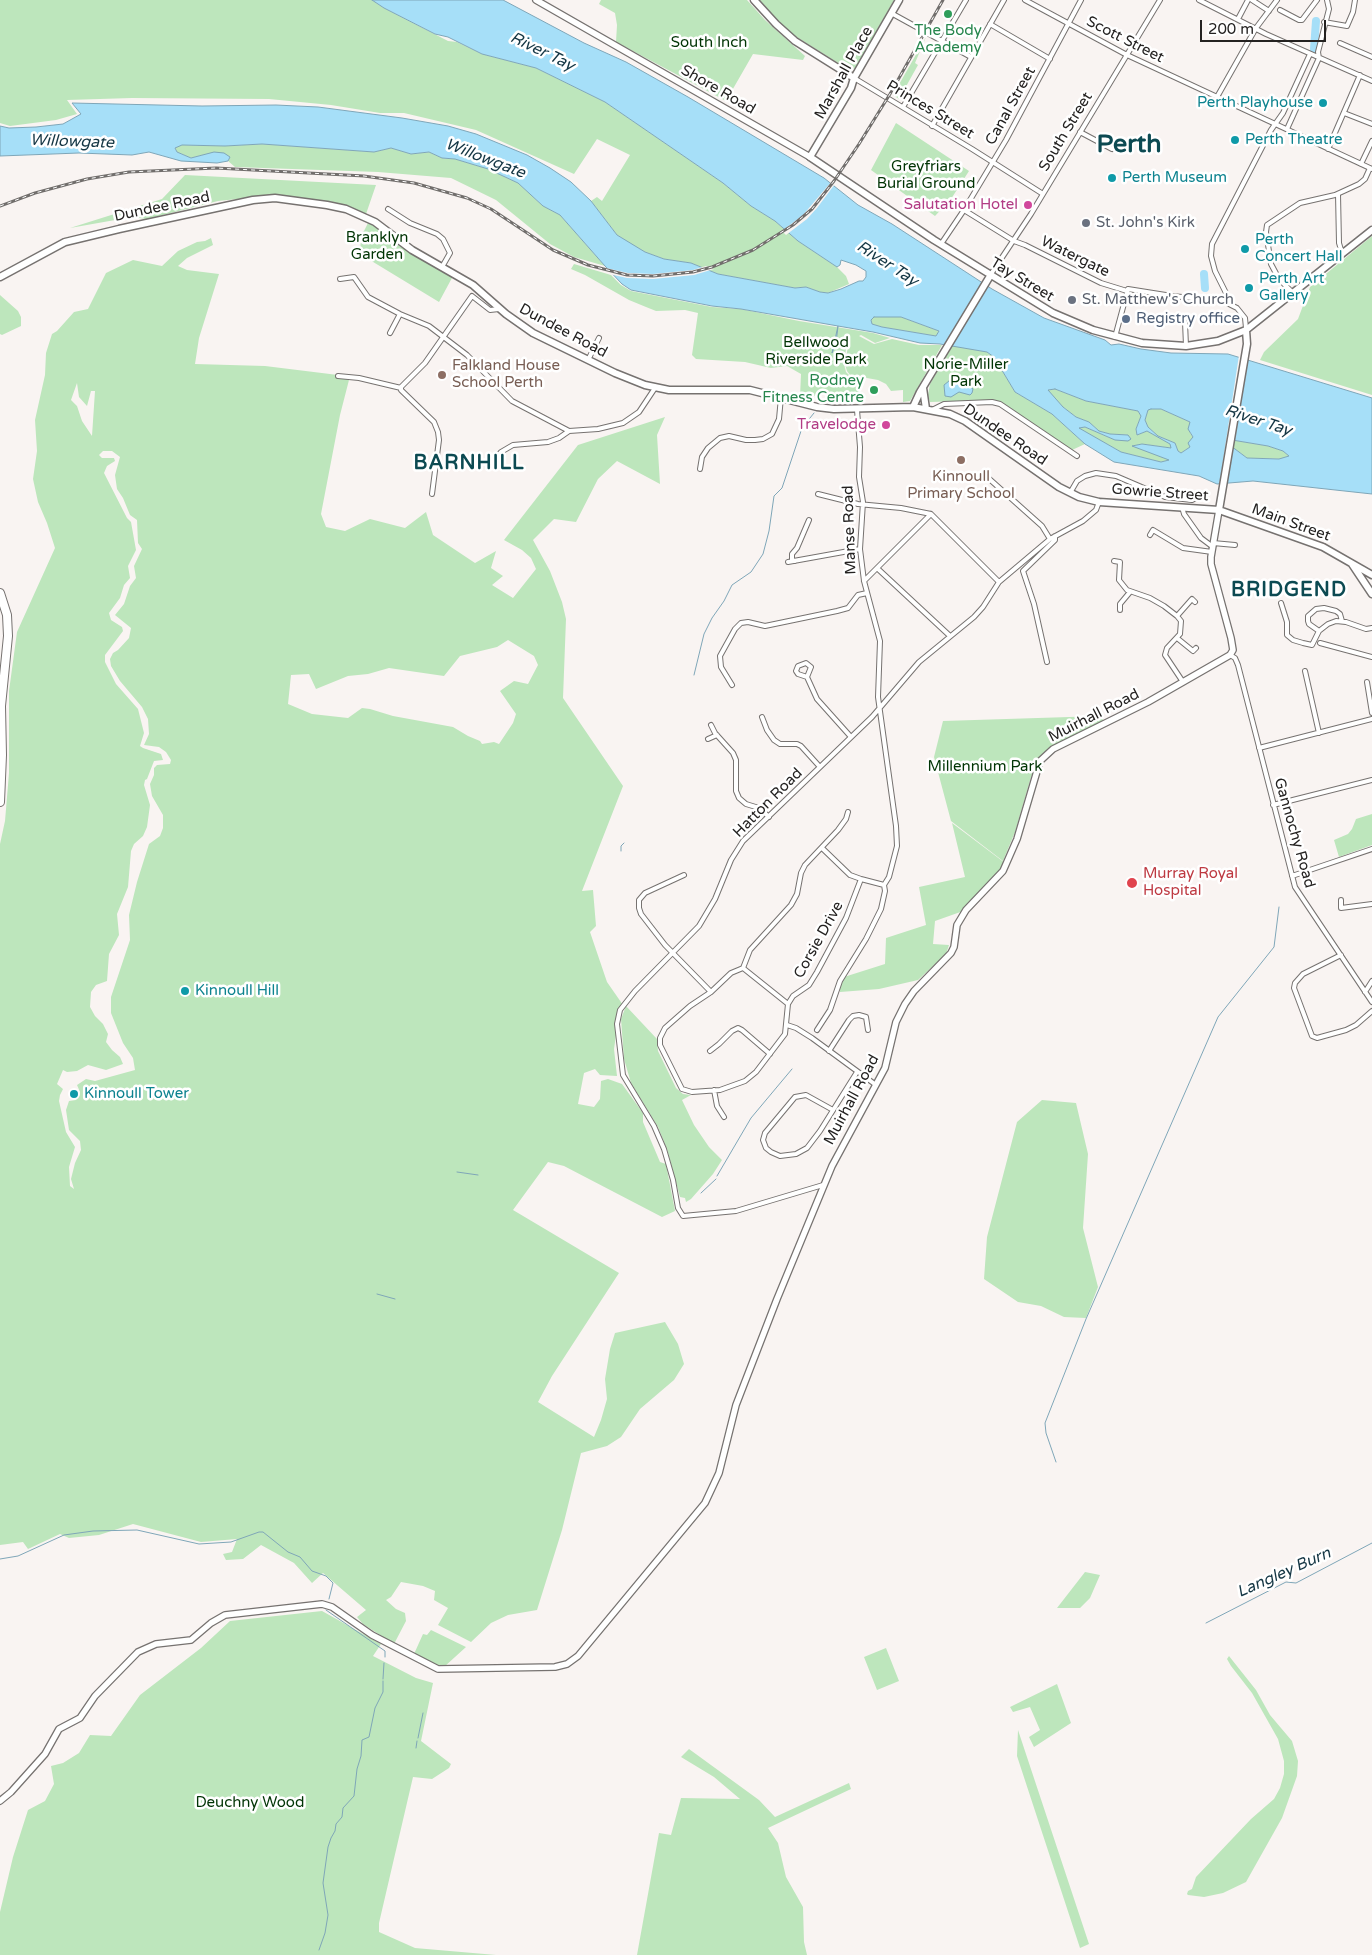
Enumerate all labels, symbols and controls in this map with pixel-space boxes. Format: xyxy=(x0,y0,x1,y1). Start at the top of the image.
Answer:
marker: The Body Academy xyxy=(942,8,954,20)
scale bar xyxy=(1202,10,1328,42)
street label: Scott Street xyxy=(1083,13,1167,67)
text: 200 m xyxy=(1208,20,1254,38)
place label: The Body Academy xyxy=(914,22,982,57)
street label: Marshall Place xyxy=(811,23,877,123)
water label: River Tay xyxy=(507,28,577,76)
park label: South Inch xyxy=(671,34,747,52)
street label: Shore Road xyxy=(678,61,758,119)
street label: Canal Street xyxy=(982,64,1040,148)
street label: Princes Street xyxy=(883,77,977,143)
street label: South Street xyxy=(1035,89,1097,175)
place label: Perth Playhouse xyxy=(1197,94,1313,112)
marker: Perth Playhouse xyxy=(1317,97,1329,109)
district label: Perth xyxy=(1097,130,1161,160)
water label: Willowgate xyxy=(30,131,114,153)
place label: Perth Theatre xyxy=(1245,131,1343,149)
marker: Perth Theatre xyxy=(1229,134,1241,146)
water label: Willowgate xyxy=(442,135,528,183)
park label: Greyfriars Burial Ground xyxy=(877,158,975,193)
place label: Perth Museum xyxy=(1122,169,1227,187)
marker: Perth Museum xyxy=(1106,172,1118,184)
street label: Dundee Road xyxy=(112,188,212,226)
place label: Salutation Hotel xyxy=(904,196,1018,214)
marker: Salutation Hotel xyxy=(1022,199,1034,211)
place label: St. John's Kirk xyxy=(1096,214,1195,232)
marker: St. John's Kirk xyxy=(1080,217,1092,229)
park label: Branklyn Garden xyxy=(346,229,408,264)
place label: Perth Concert Hall xyxy=(1255,231,1342,266)
street label: Watergate xyxy=(1038,233,1112,281)
water label: River Tay xyxy=(853,237,921,291)
marker: Perth Concert Hall xyxy=(1239,243,1251,255)
street label: Tay Street xyxy=(987,254,1057,306)
place label: Perth Art Gallery xyxy=(1259,270,1324,305)
marker: Perth Art Gallery xyxy=(1243,282,1255,294)
place label: St. Matthew's Church xyxy=(1082,291,1234,309)
marker: St. Matthew's Church xyxy=(1066,294,1078,306)
street label: Dundee Road xyxy=(516,300,610,362)
place label: Registry office xyxy=(1136,310,1240,328)
marker: Registry office xyxy=(1120,313,1132,325)
park label: Bellwood Riverside Park xyxy=(765,334,867,369)
park label: Norie-Miller Park xyxy=(924,356,1008,391)
place label: Falkland House School Perth xyxy=(452,357,560,392)
marker: Falkland House School Perth xyxy=(436,369,448,381)
place label: Rodney Fitness Centre xyxy=(762,372,864,407)
marker: Rodney Fitness Centre xyxy=(868,384,880,396)
street label: Dundee Road xyxy=(960,400,1050,470)
water label: River Tay xyxy=(1222,401,1294,441)
place label: Travelodge xyxy=(797,416,876,434)
marker: Travelodge xyxy=(880,419,892,431)
district label: BARNHILL xyxy=(413,452,525,476)
marker: Kinnoull Primary School xyxy=(955,454,967,466)
place label: Kinnoull Primary School xyxy=(907,468,1015,503)
street label: Gowrie Street xyxy=(1111,481,1209,505)
street label: Manse Road xyxy=(839,485,861,575)
street label: Main Street xyxy=(1249,500,1333,546)
district label: BRIDGEND xyxy=(1230,579,1348,603)
street label: Muirhall Road xyxy=(1046,685,1142,747)
park label: Millennium Park xyxy=(928,758,1042,776)
street label: Hatton Road xyxy=(730,765,806,841)
street label: Gannochy Road xyxy=(1270,776,1318,890)
place label: Murray Royal Hospital xyxy=(1143,865,1238,900)
marker: Murray Royal Hospital xyxy=(1125,876,1139,890)
street label: Corsie Drive xyxy=(790,898,848,982)
place label: Kinnoull Hill xyxy=(195,982,279,1000)
marker: Kinnoull Hill xyxy=(179,985,191,997)
street label: Muirhall Road xyxy=(821,1052,883,1148)
place label: Kinnoull Tower xyxy=(84,1085,189,1103)
marker: Kinnoull Tower xyxy=(68,1088,80,1100)
water label: Langley Burn xyxy=(1234,1544,1334,1602)
park label: Deuchny Wood xyxy=(196,1794,304,1812)

